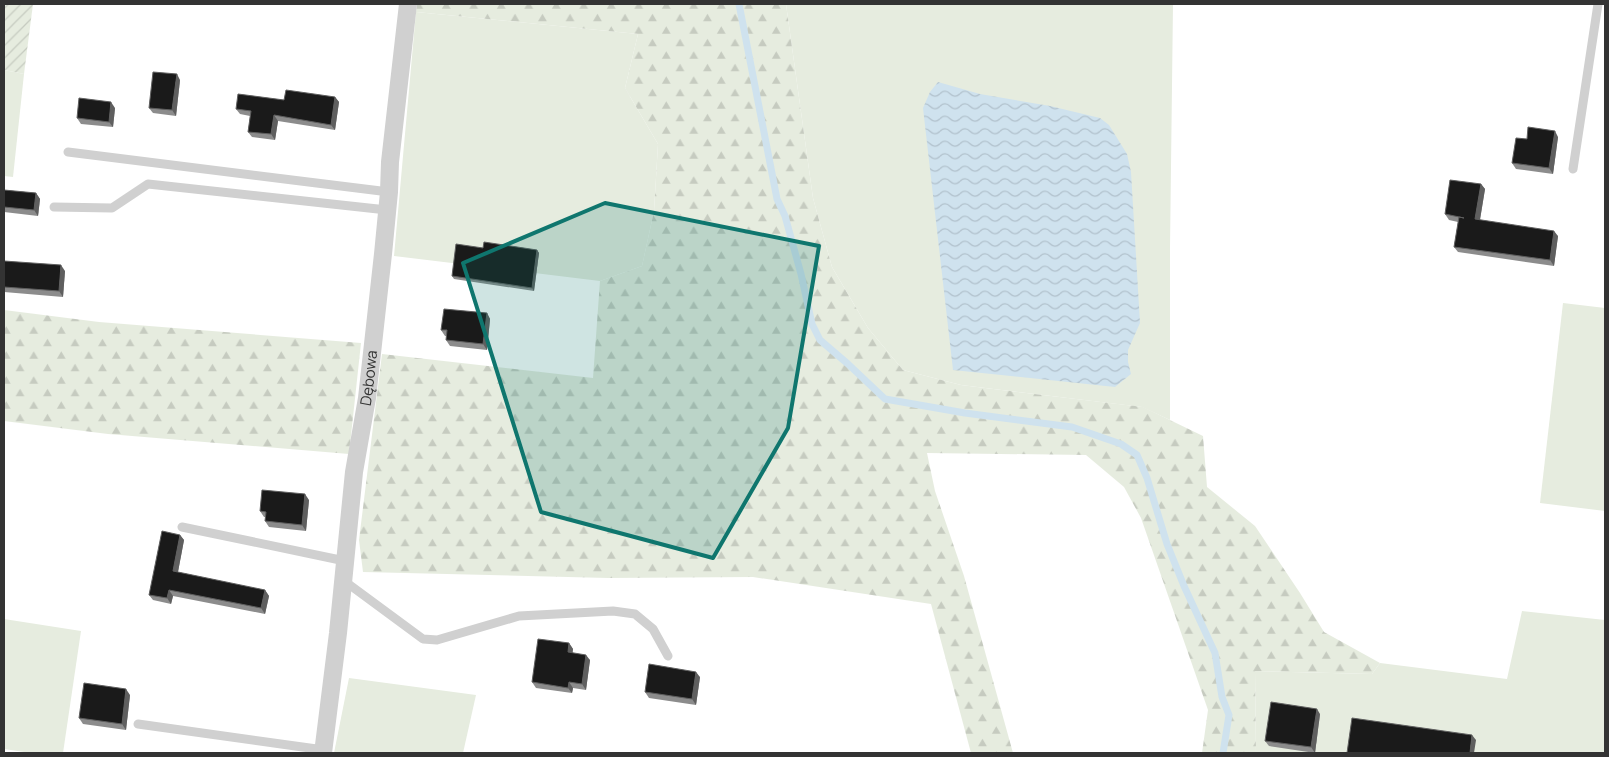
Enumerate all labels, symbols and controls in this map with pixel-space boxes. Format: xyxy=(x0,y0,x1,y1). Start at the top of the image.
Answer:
street label: Dębowa xyxy=(355,349,382,407)

